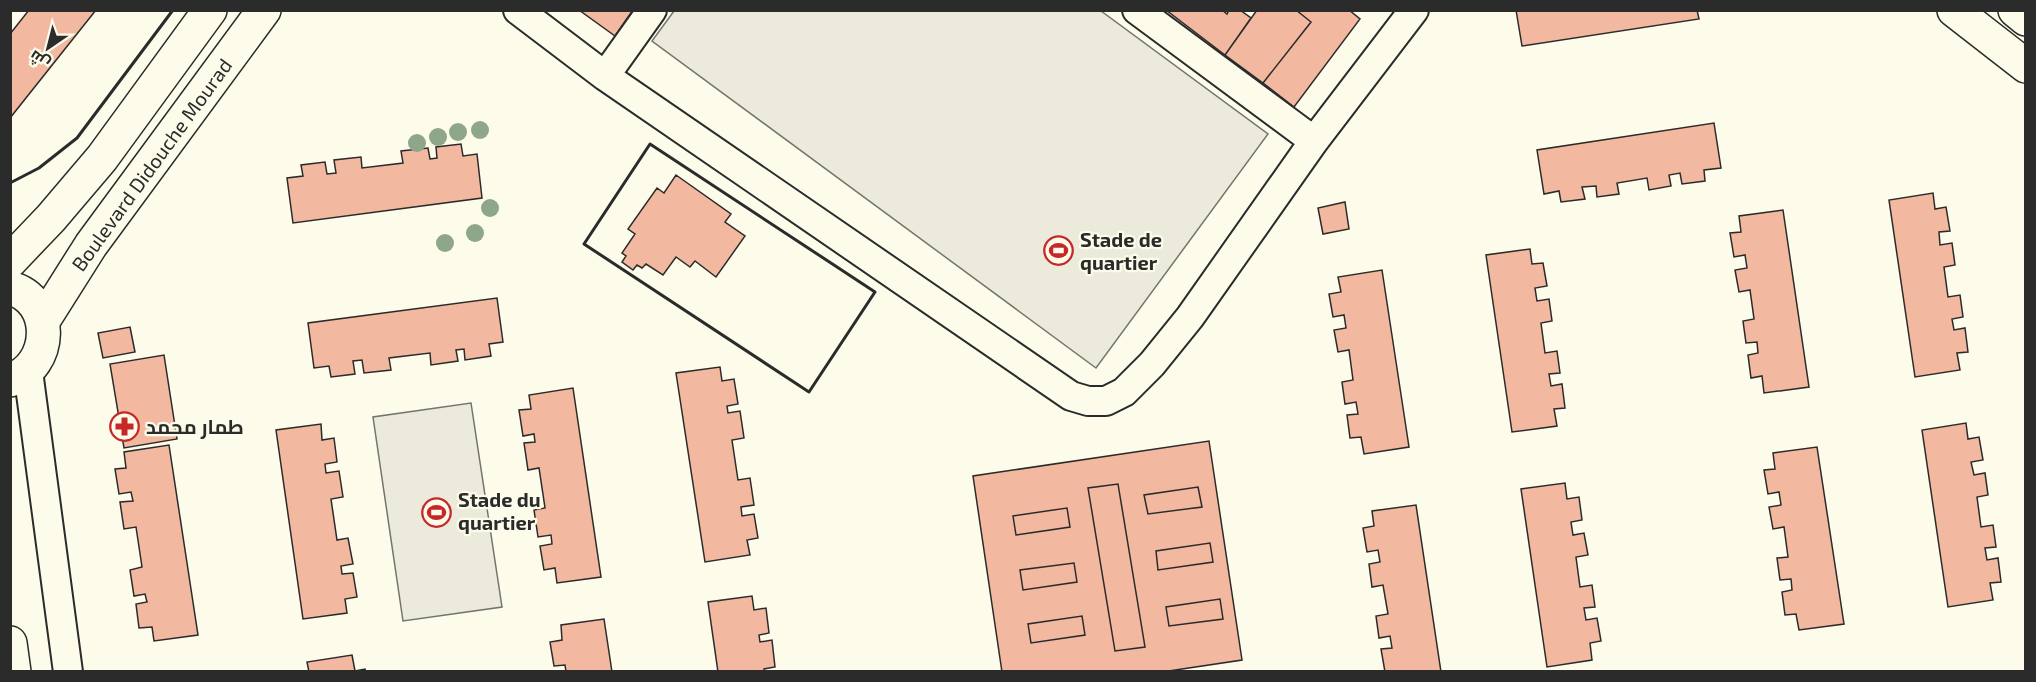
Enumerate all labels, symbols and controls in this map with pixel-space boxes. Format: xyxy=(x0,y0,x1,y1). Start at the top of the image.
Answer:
north arrow xyxy=(18,18,78,78)
text: ش xyxy=(25,46,54,74)
street label: Boulevard Didouche Mourad xyxy=(66,53,236,275)
place label: Stade de quartier xyxy=(1080,227,1162,274)
sports icon: Stade de quartier xyxy=(1043,235,1075,267)
pharmacy icon: طمار محمد xyxy=(109,411,141,443)
place label: طمار محمد xyxy=(146,414,244,439)
place label: Stade du quartier xyxy=(458,487,541,534)
sports icon: Stade du quartier xyxy=(421,496,453,528)

